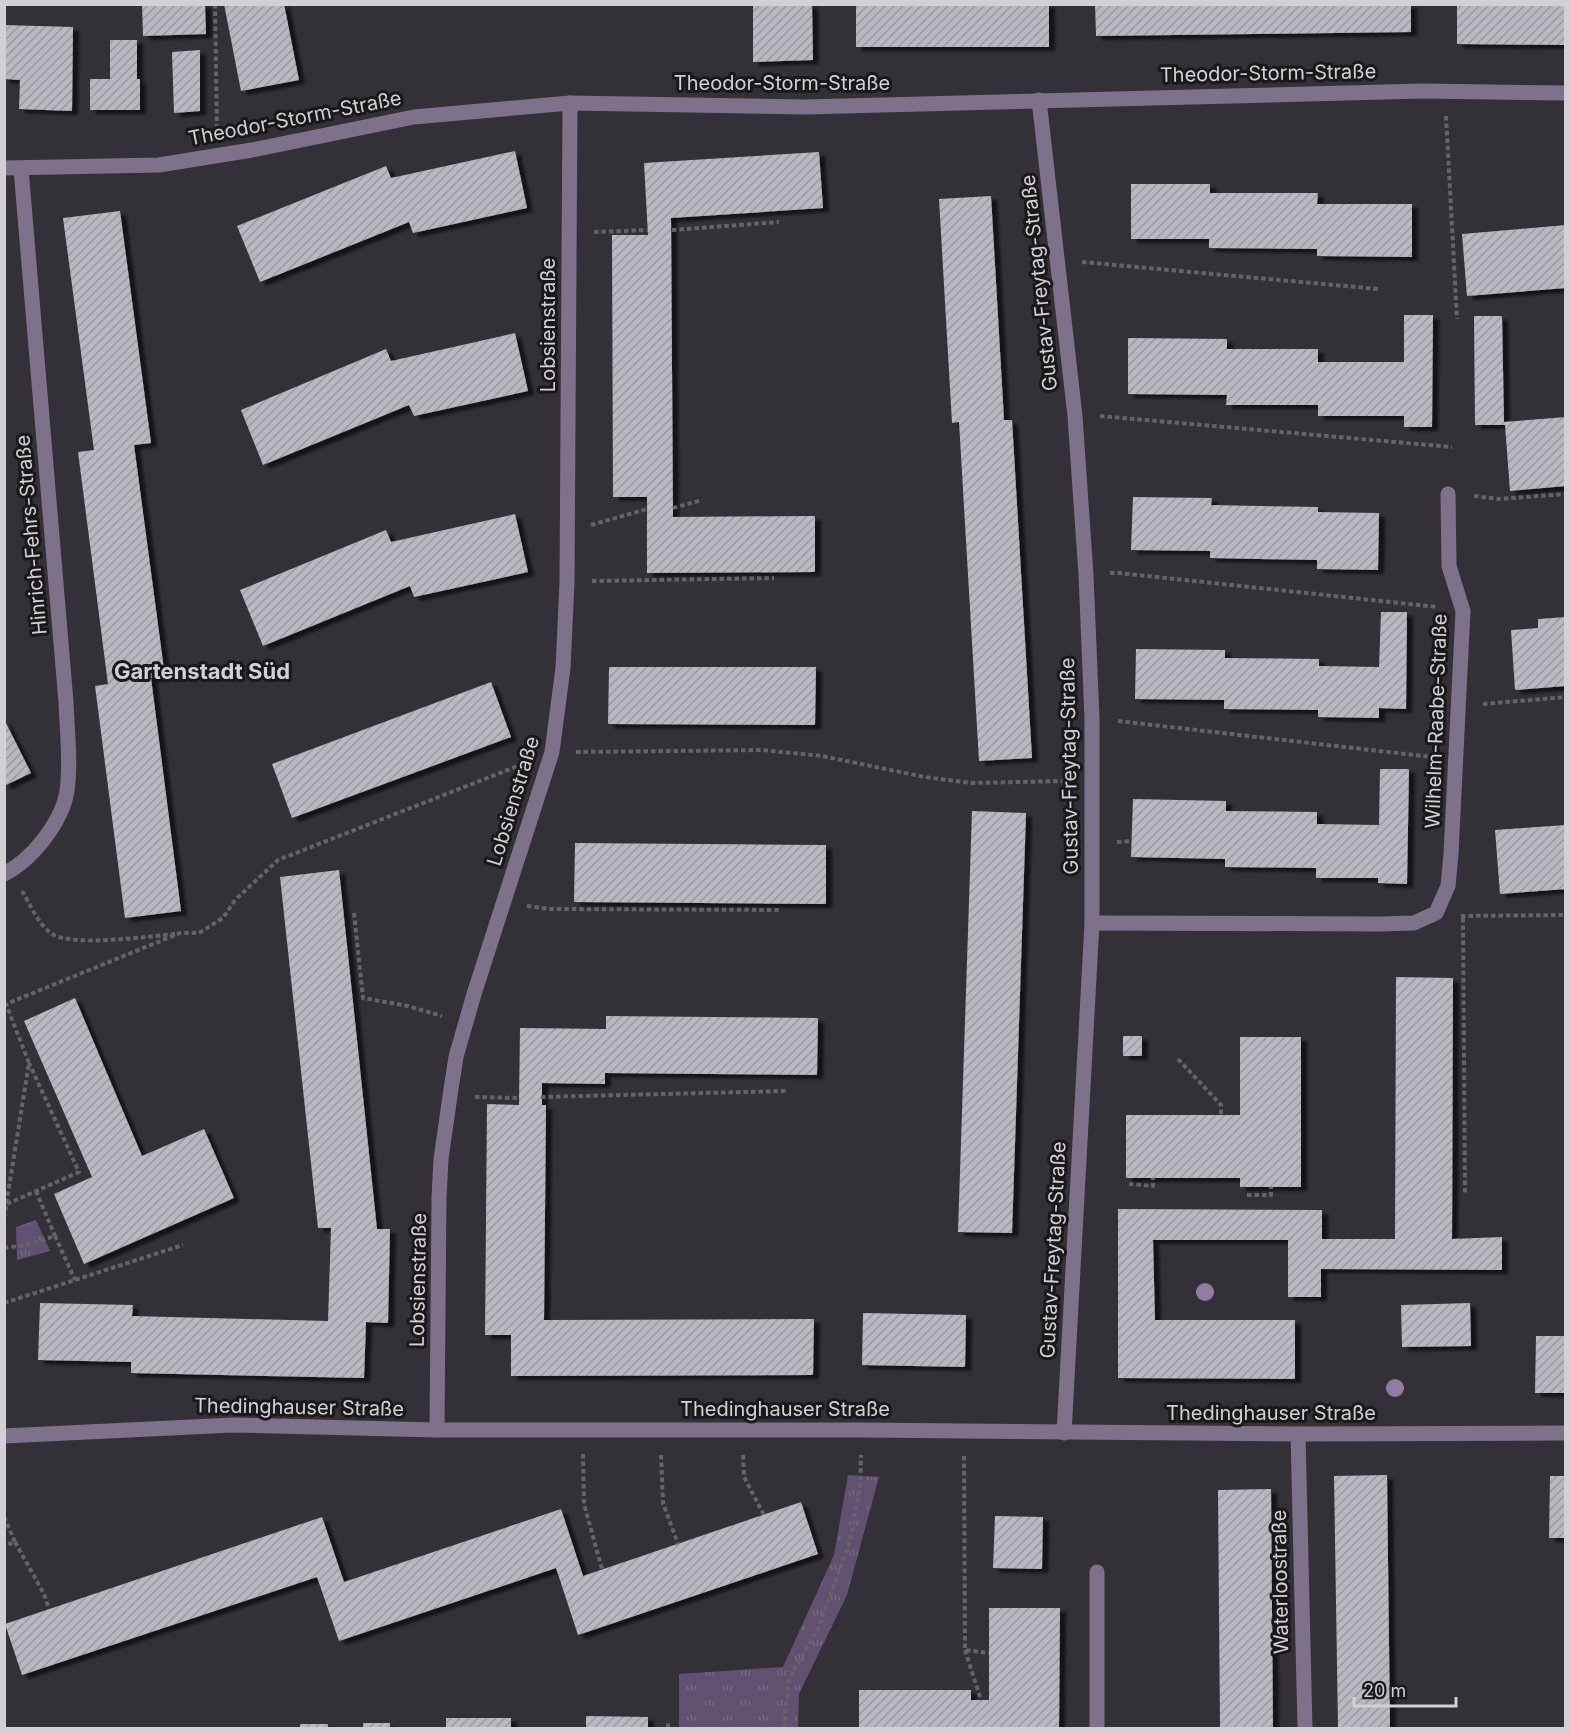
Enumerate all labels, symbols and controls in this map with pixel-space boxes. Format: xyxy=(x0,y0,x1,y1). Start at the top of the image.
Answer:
street label: Theodor-Storm-Straße xyxy=(1160,59,1376,87)
street label: Theodor-Storm-Straße xyxy=(674,71,890,95)
street label: Theodor-Storm-Straße xyxy=(186,86,404,150)
street label: Gustav-Freytag-Straße xyxy=(1016,174,1062,392)
street label: Lobsienstraße xyxy=(536,258,560,392)
street label: Hinrich-Fehrs-Straße xyxy=(10,434,52,636)
street label: Wilhelm-Raabe-Straße xyxy=(1420,613,1452,829)
street label: Gustav-Freytag-Straße xyxy=(1055,657,1083,875)
district label: Gartenstadt Süd xyxy=(114,658,290,684)
street label: Lobsienstraße xyxy=(482,733,544,869)
street label: Gustav-Freytag-Straße xyxy=(1035,1141,1071,1359)
street label: Lobsienstraße xyxy=(405,1213,431,1347)
street label: Thedinghauser Straße xyxy=(194,1393,404,1421)
street label: Thedinghauser Straße xyxy=(680,1397,890,1421)
street label: Thedinghauser Straße xyxy=(1166,1401,1376,1425)
street label: Waterloostraße xyxy=(1267,1510,1293,1654)
scale bar xyxy=(1354,1670,1456,1708)
text: 20 m xyxy=(1363,1680,1406,1701)

